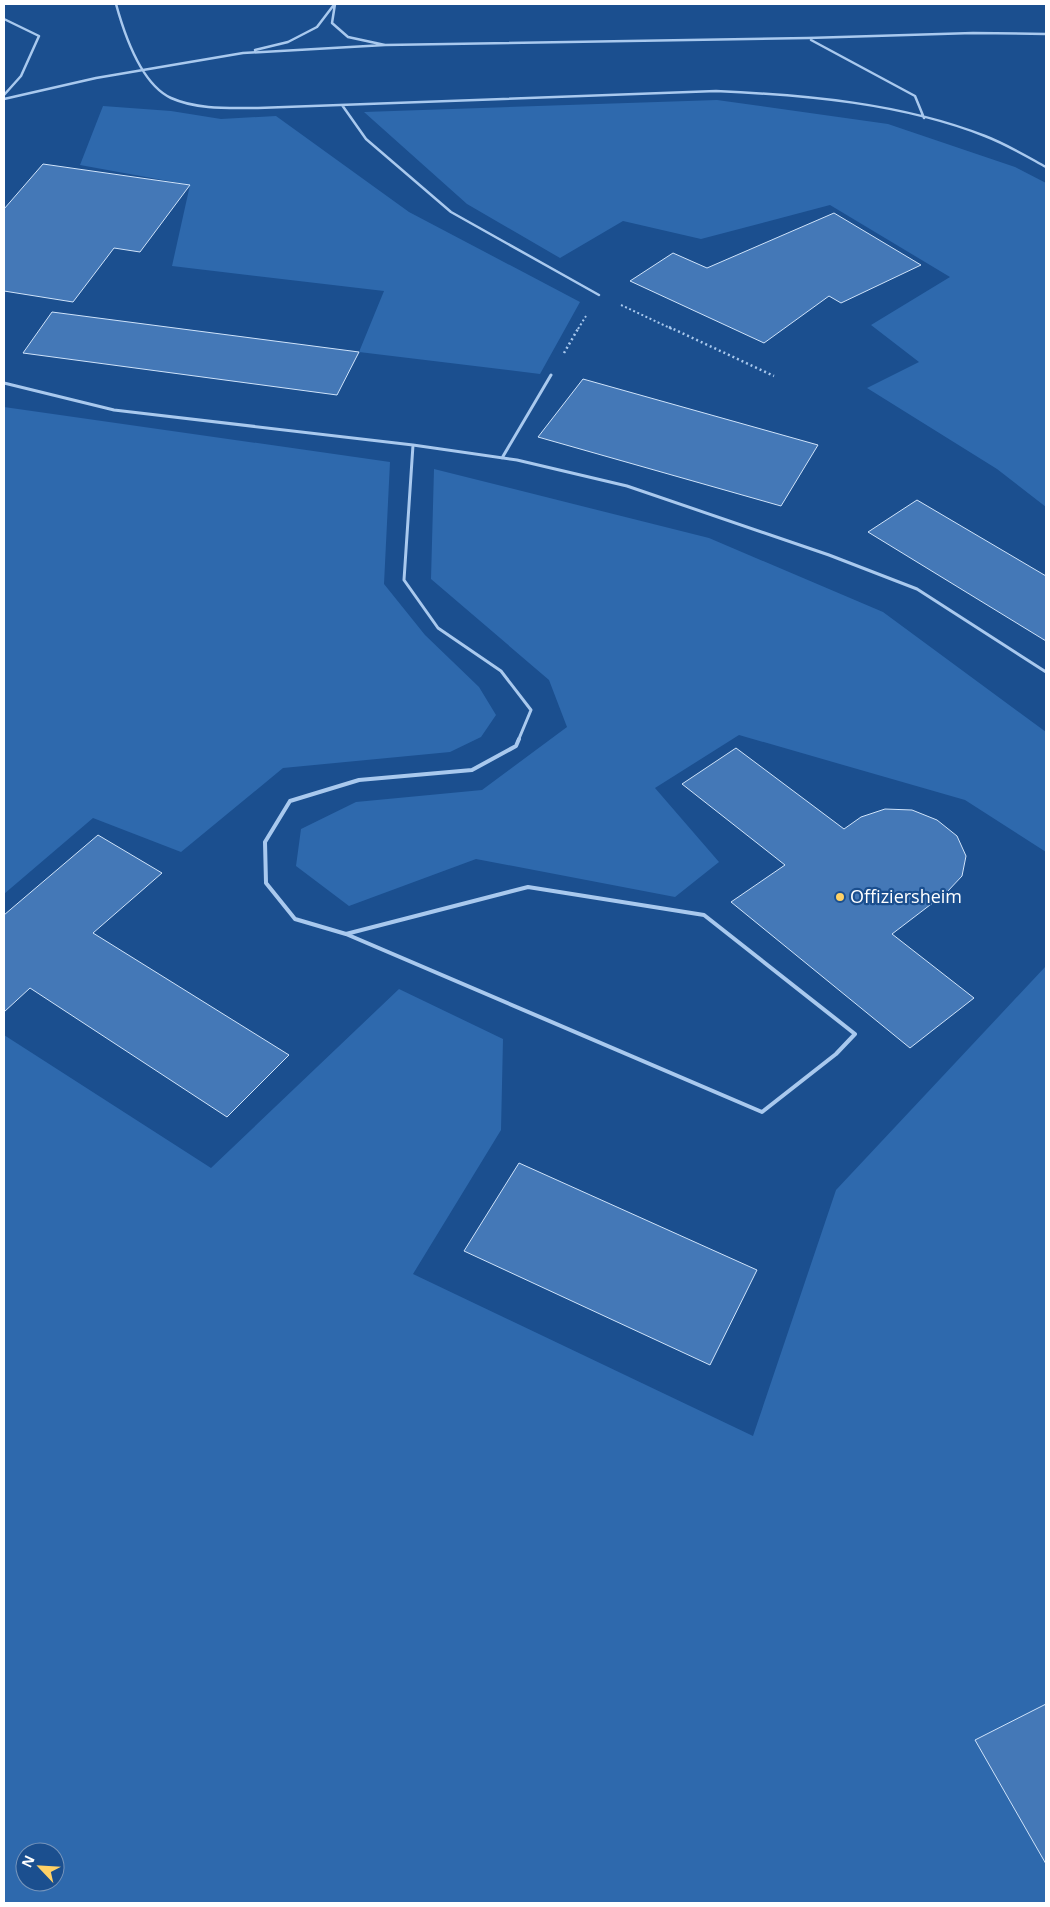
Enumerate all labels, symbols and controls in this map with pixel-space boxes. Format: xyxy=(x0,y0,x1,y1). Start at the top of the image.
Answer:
place label: Offiziersheim xyxy=(850,884,962,908)
marker: Offiziersheim xyxy=(834,891,846,903)
north arrow xyxy=(15,1842,65,1892)
text: N xyxy=(17,1852,39,1870)

